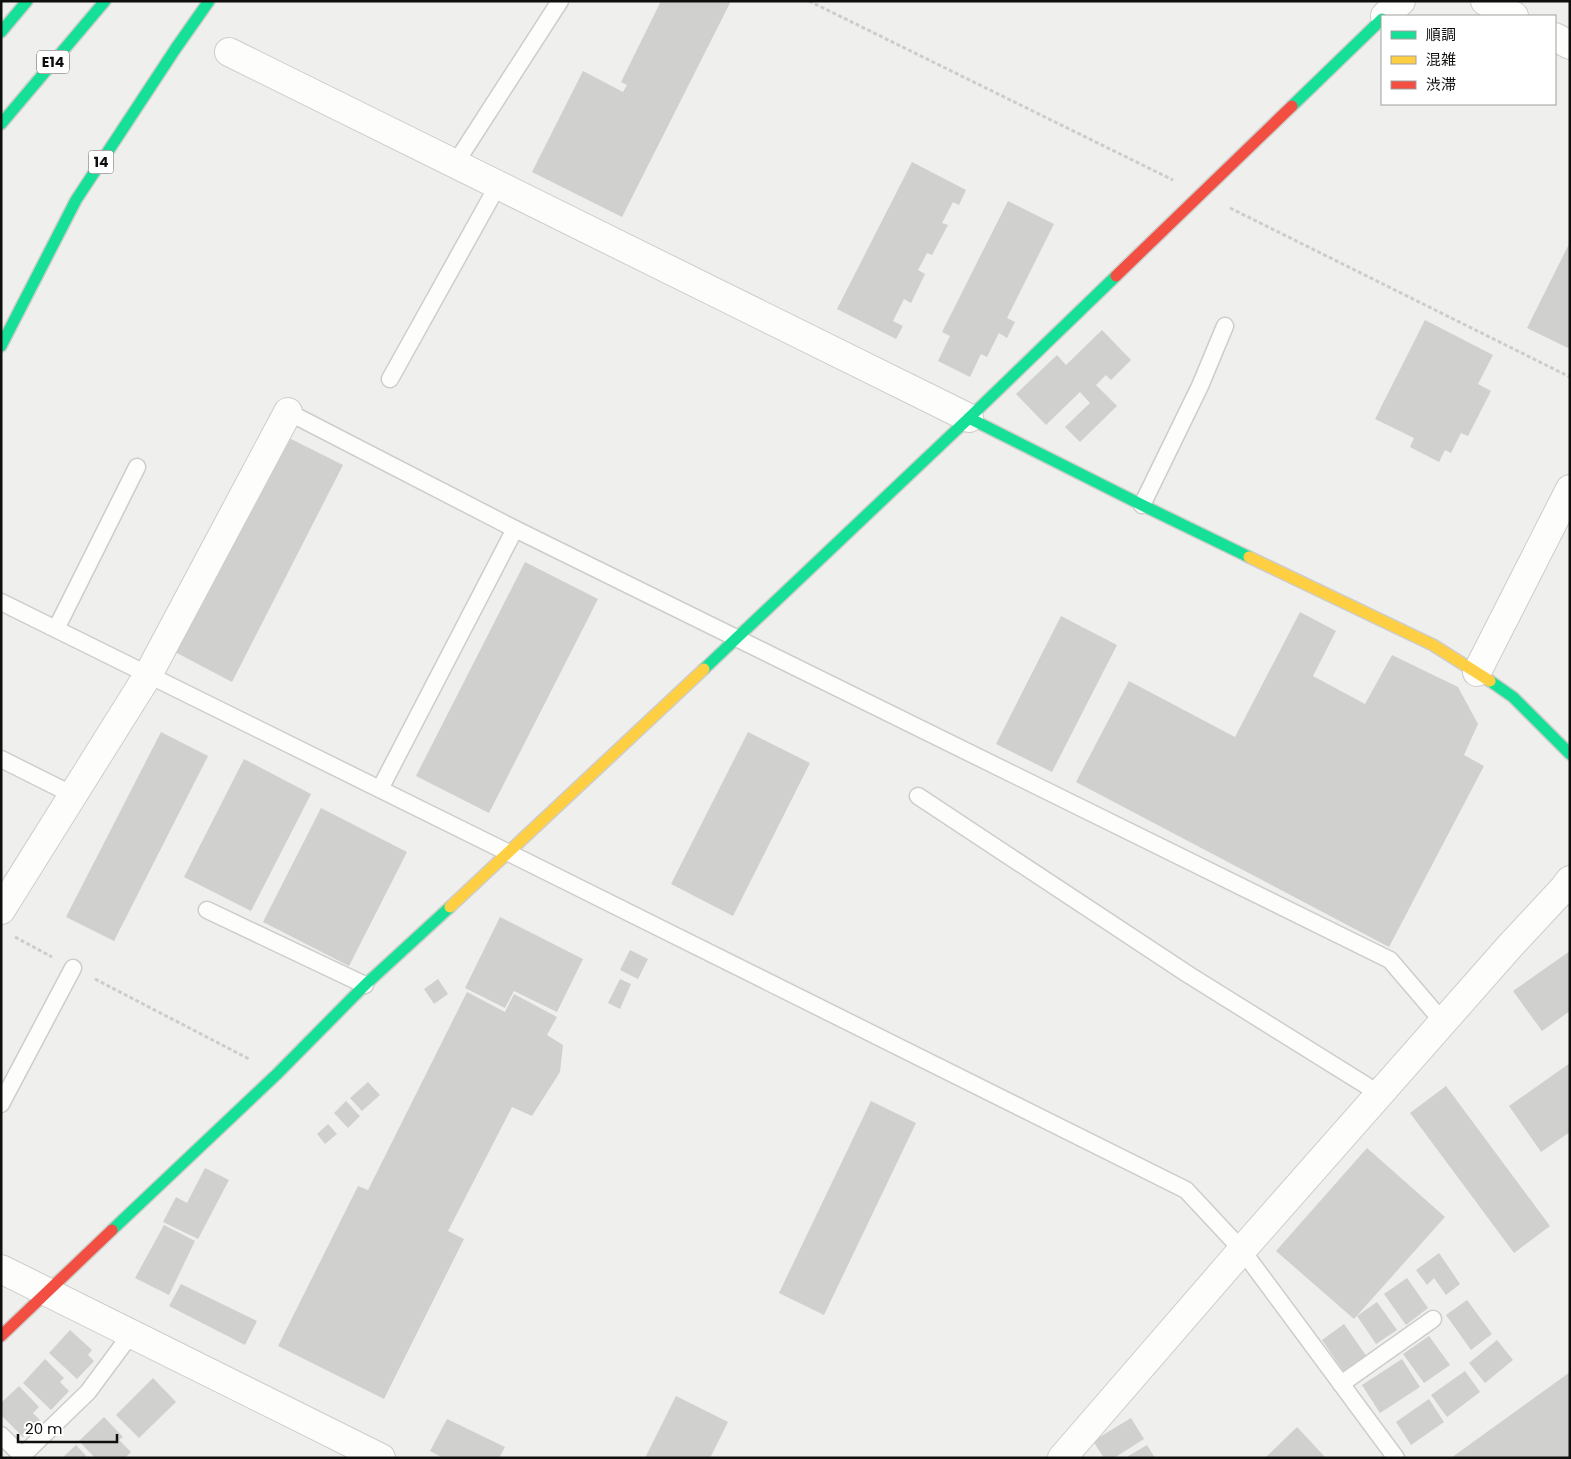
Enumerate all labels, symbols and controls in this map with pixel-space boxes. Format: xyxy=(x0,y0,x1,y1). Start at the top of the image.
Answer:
legend xyxy=(1381,15,1556,105)
text: 順調 xyxy=(1426,24,1456,45)
text: 混雑 xyxy=(1426,49,1456,70)
road number: E14 xyxy=(37,51,69,74)
text: 渋滞 xyxy=(1426,74,1456,95)
road number: 14 xyxy=(88,150,114,173)
scale bar xyxy=(18,1412,116,1444)
text: 20 m xyxy=(25,1418,63,1439)

